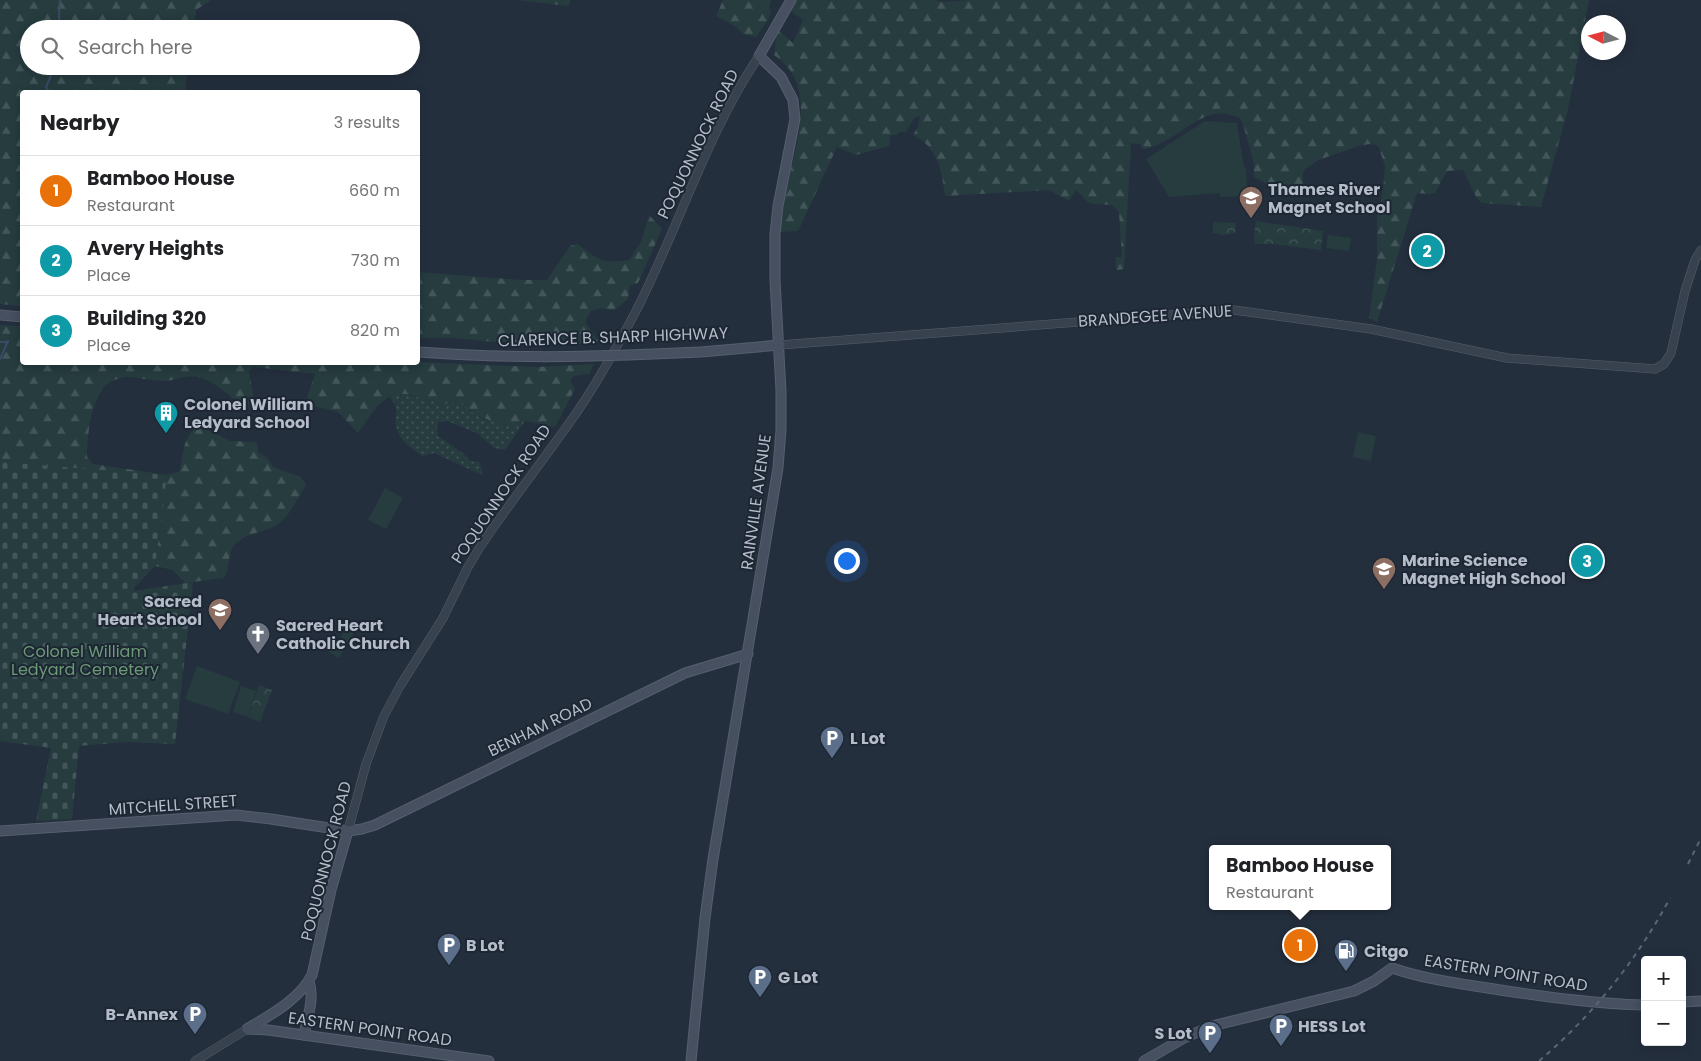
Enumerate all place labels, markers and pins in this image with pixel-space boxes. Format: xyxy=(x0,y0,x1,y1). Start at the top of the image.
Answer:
place label: Thames River Magnet School xyxy=(1268,178,1390,219)
school or university icon: Thames River Magnet School xyxy=(1238,185,1264,219)
pin: 2 xyxy=(1411,232,1443,270)
place label: Colonel William Ledyard School xyxy=(184,393,314,434)
building icon: Colonel William Ledyard School xyxy=(153,400,179,434)
pin: 3 xyxy=(1571,542,1603,580)
place label: Marine Science Magnet High School xyxy=(1402,549,1566,590)
school or university icon: Marine Science Magnet High School xyxy=(1371,556,1397,590)
place label: Sacred Heart School xyxy=(97,590,202,631)
school or university icon: Sacred Heart School xyxy=(207,597,233,631)
place label: Sacred Heart Catholic Church xyxy=(276,614,410,655)
church icon: Sacred Heart Catholic Church xyxy=(245,621,271,655)
parking icon: L Lot xyxy=(819,725,845,759)
place label: L Lot xyxy=(850,727,885,750)
pin: 1 xyxy=(1284,926,1316,964)
parking icon: B Lot xyxy=(436,932,462,966)
place label: B Lot xyxy=(466,934,504,957)
fuel station icon: Citgo xyxy=(1333,938,1359,972)
place label: Citgo xyxy=(1364,940,1408,963)
parking icon: G Lot xyxy=(747,964,773,998)
place label: G Lot xyxy=(778,966,818,989)
parking icon: B-Annex xyxy=(182,1001,208,1035)
place label: B-Annex xyxy=(106,1003,179,1026)
parking icon: HESS Lot xyxy=(1268,1013,1294,1047)
place label: HESS Lot xyxy=(1298,1015,1366,1038)
parking icon: S Lot xyxy=(1197,1020,1223,1054)
place label: S Lot xyxy=(1154,1022,1192,1045)

